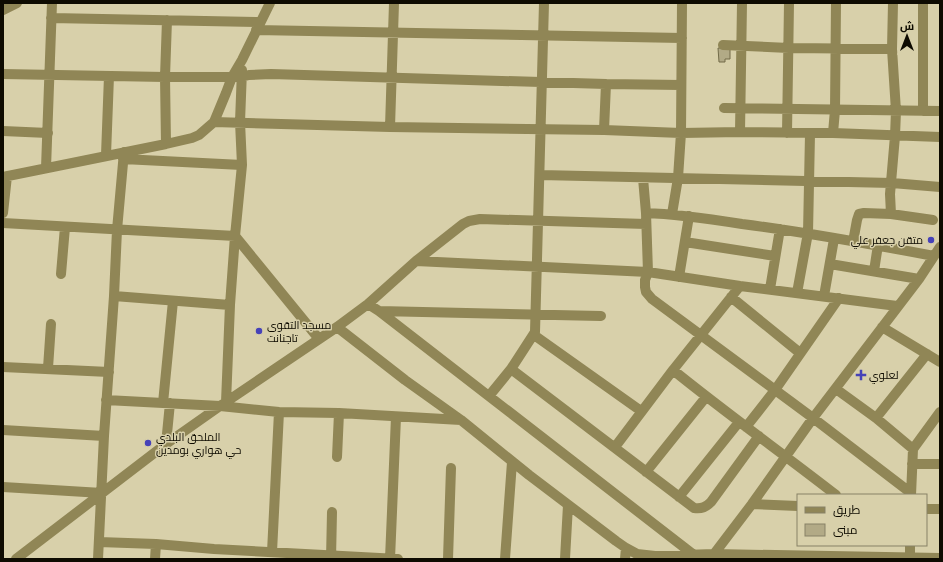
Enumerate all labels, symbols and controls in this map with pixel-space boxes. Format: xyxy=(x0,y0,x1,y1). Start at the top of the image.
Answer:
north arrow xyxy=(887,16,927,56)
text: ش xyxy=(900,19,914,33)
place label: متقن جعفر علي xyxy=(851,233,923,249)
marker: متقن جعفر علي xyxy=(926,235,936,245)
place label: مسجد التقوى تاجنانت xyxy=(267,318,331,345)
marker: مسجد التقوى تاجنانت xyxy=(254,326,264,336)
place label: لعلوي xyxy=(869,368,899,384)
marker: لعلوي xyxy=(856,370,866,380)
place label: الملحق البلدي حي هواري بومدين xyxy=(156,430,241,459)
marker: الملحق البلدي حي هواري بومدين xyxy=(143,438,153,448)
legend xyxy=(797,494,927,546)
text: طريق xyxy=(833,502,861,517)
text: مبنى xyxy=(833,522,858,537)

